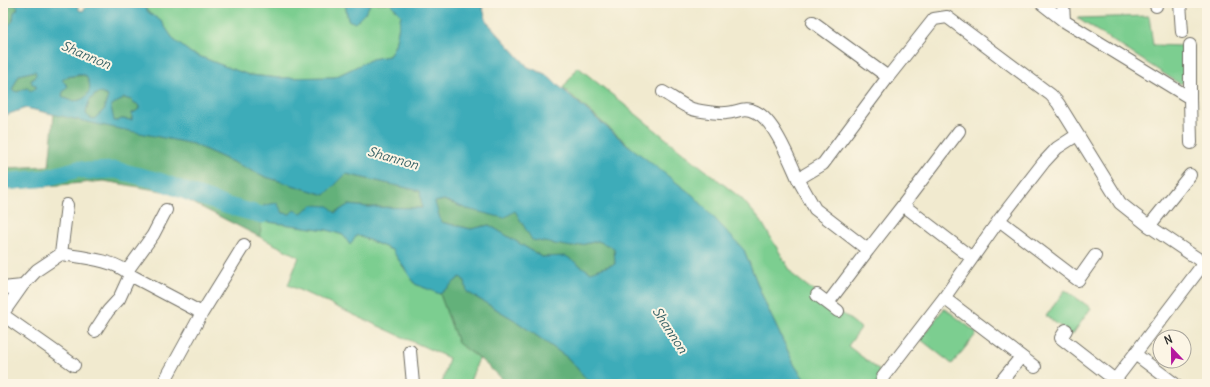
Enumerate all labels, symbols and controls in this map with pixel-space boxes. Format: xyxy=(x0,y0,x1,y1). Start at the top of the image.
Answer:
water label: Shannon xyxy=(59,37,114,73)
water label: Shannon xyxy=(366,143,421,173)
water label: Shannon xyxy=(649,304,692,357)
north arrow xyxy=(1152,329,1192,369)
text: N xyxy=(1162,332,1174,348)

